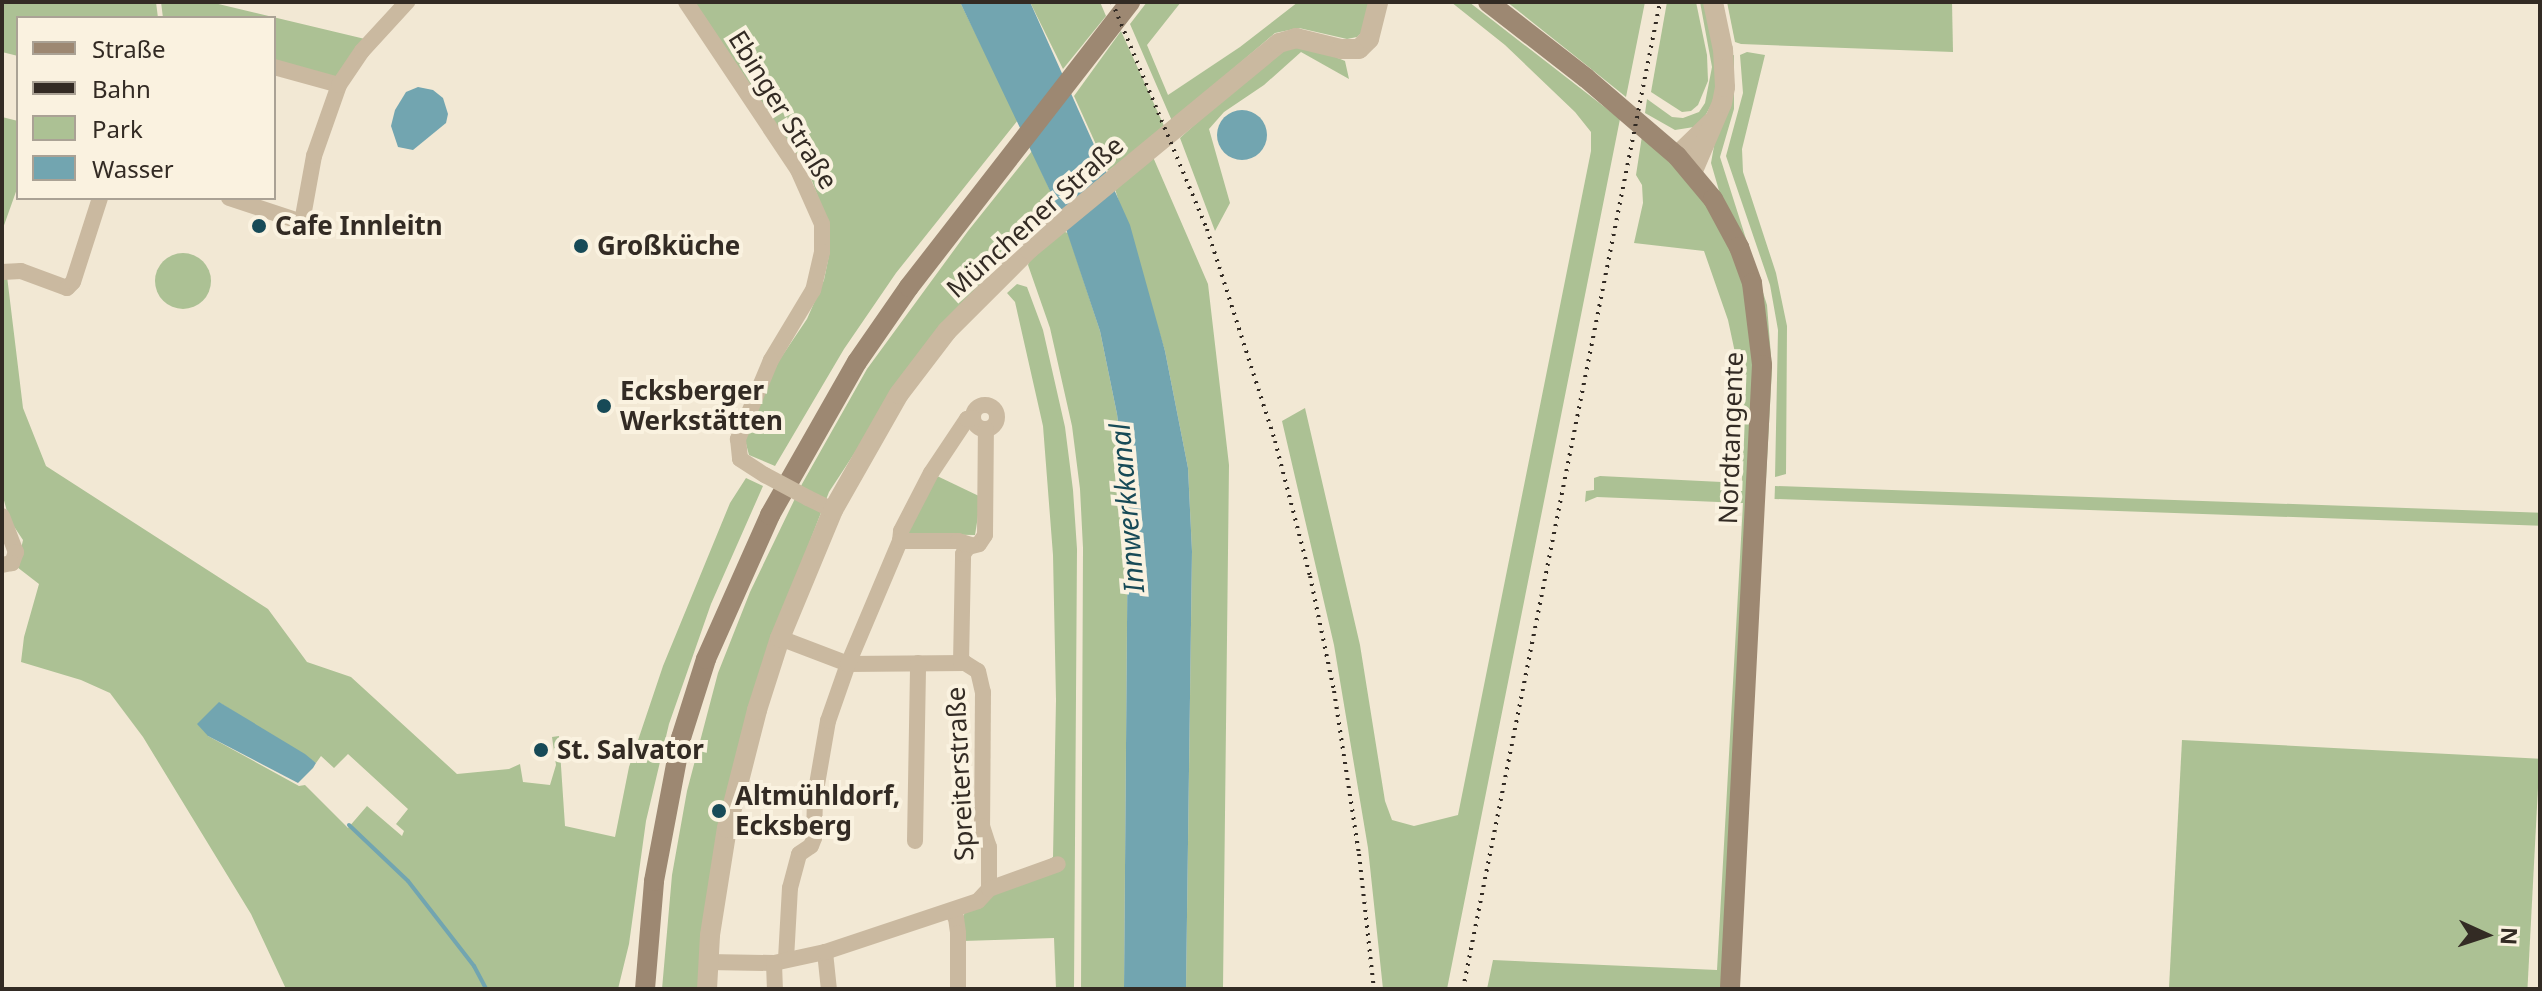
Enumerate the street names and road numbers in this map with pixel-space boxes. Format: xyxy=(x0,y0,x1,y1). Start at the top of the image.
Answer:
street label: Ebinger Straße xyxy=(722,25,844,195)
street label: Münchener Straße xyxy=(940,130,1130,304)
street label: Nordtangente xyxy=(1712,351,1750,525)
street label: Spreiterstraße xyxy=(940,686,980,862)

